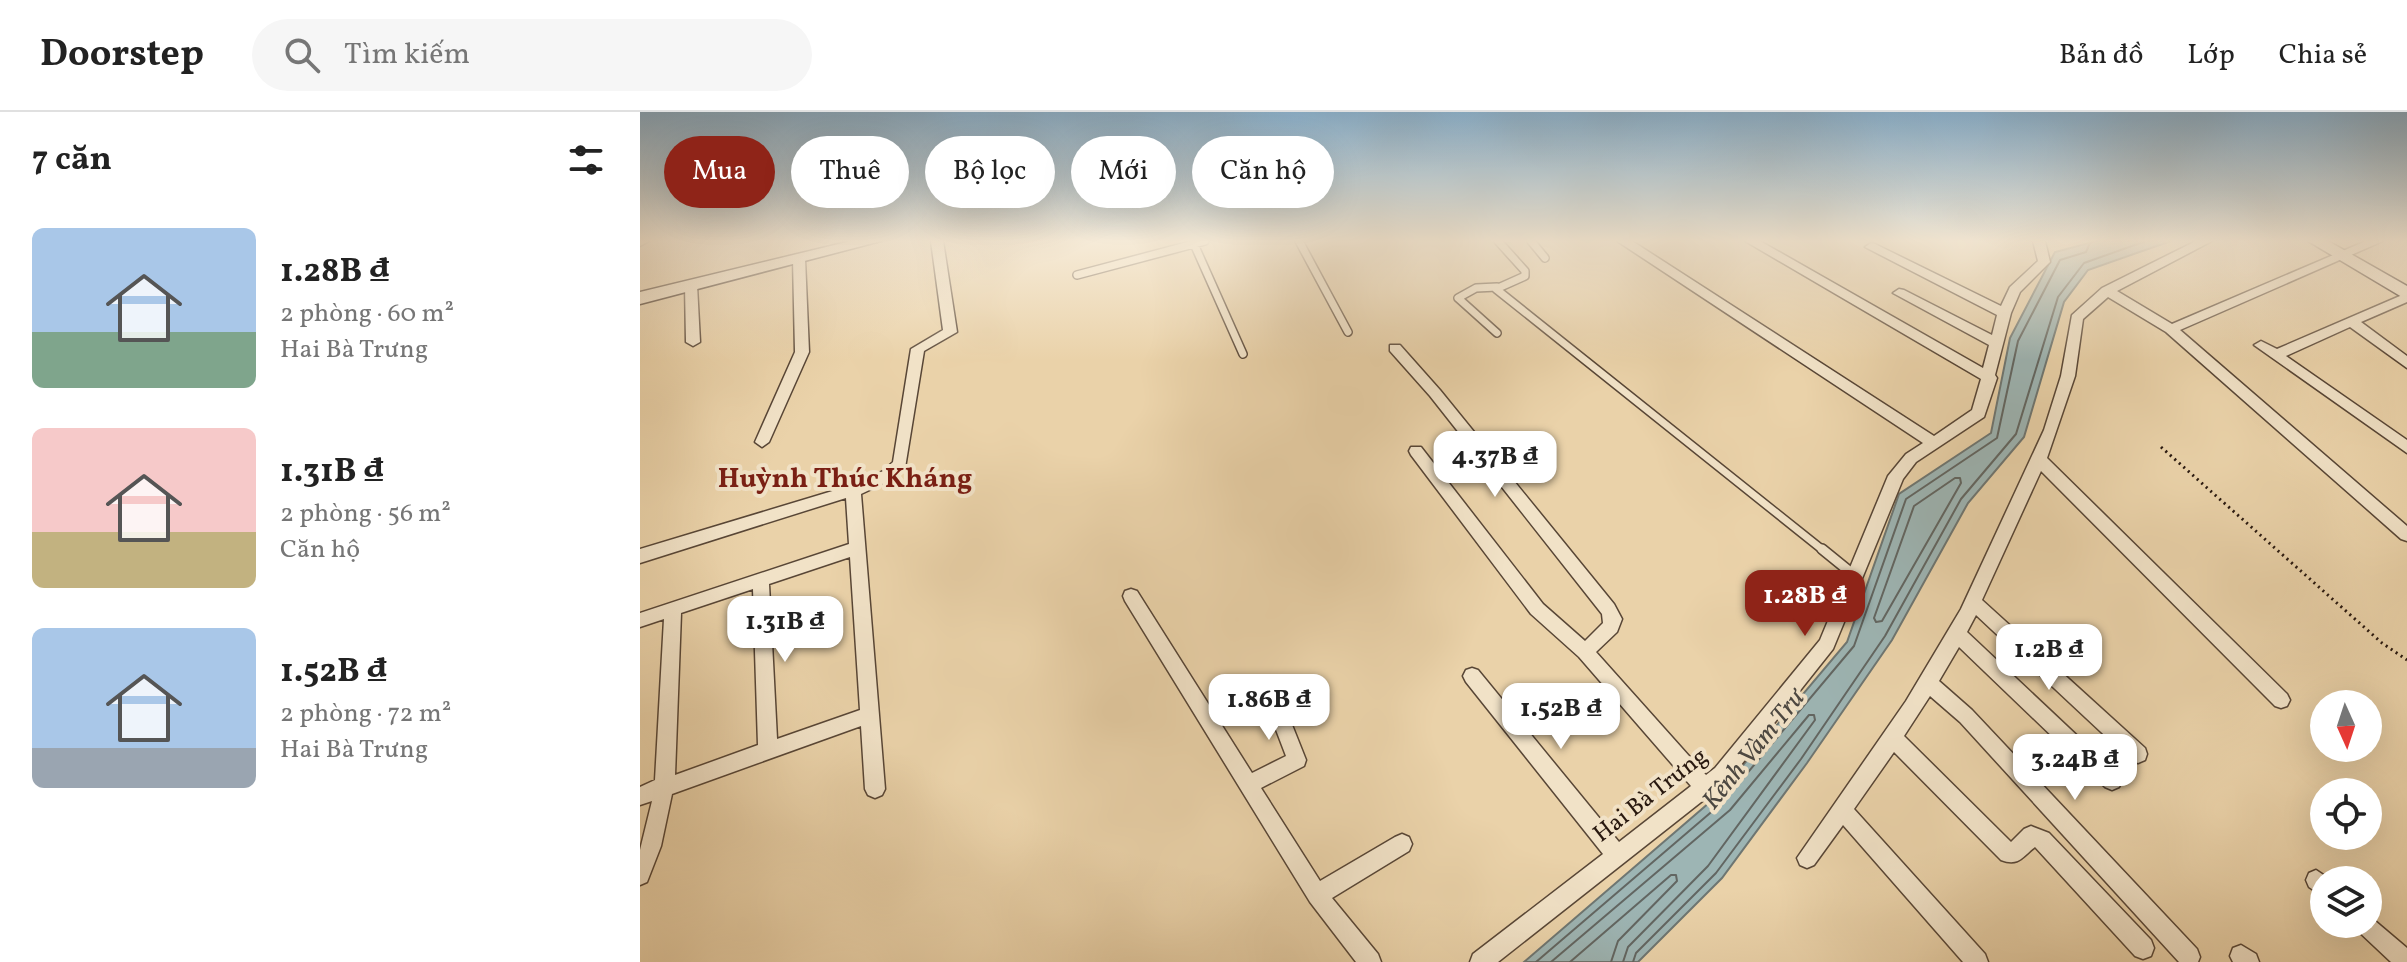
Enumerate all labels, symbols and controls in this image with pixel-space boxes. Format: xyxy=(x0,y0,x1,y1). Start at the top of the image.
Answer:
search box xyxy=(252,19,812,91)
text: Doorstep xyxy=(40,29,204,82)
icon: search xyxy=(280,33,324,77)
text: Tìm kiếm xyxy=(344,34,470,76)
text: Bản đồ xyxy=(2059,36,2143,75)
text: Lớp xyxy=(2187,36,2235,75)
text: Chia sẻ xyxy=(2279,36,2367,75)
chip: Mua xyxy=(664,136,775,208)
chip: Thuê xyxy=(791,136,909,208)
chip: Bộ lọc xyxy=(925,136,1055,208)
chip: Mới xyxy=(1071,136,1176,208)
chip: Căn hộ xyxy=(1192,136,1334,208)
text: 7 căn xyxy=(32,137,112,184)
icon: filters xyxy=(564,138,608,182)
text: 1.28B ₫ xyxy=(280,249,390,296)
icon: home xyxy=(96,260,192,356)
text: 2 phòng · 60 m² xyxy=(280,296,454,332)
text: Hai Bà Trưng xyxy=(280,332,428,368)
pin: 4.37B ₫ xyxy=(1421,431,1569,499)
text: 4.37B ₫ xyxy=(1452,439,1538,475)
text: 1.31B ₫ xyxy=(280,449,384,496)
icon: home xyxy=(96,460,192,556)
district label: Huỳnh Thúc Kháng xyxy=(718,460,972,499)
text: 2 phòng · 56 m² xyxy=(280,496,451,532)
text: Căn hộ xyxy=(280,532,360,568)
pin: 1.28B ₫ xyxy=(1731,570,1879,638)
text: 1.28B ₫ xyxy=(1763,578,1847,614)
pin: 1.31B ₫ xyxy=(711,596,859,664)
text: 1.31B ₫ xyxy=(745,604,825,640)
pin: 1.2B ₫ xyxy=(1984,624,2114,692)
text: 1.2B ₫ xyxy=(2014,632,2084,668)
text: 1.52B ₫ xyxy=(280,649,387,696)
icon: home xyxy=(96,660,192,756)
pin: 1.86B ₫ xyxy=(1195,674,1343,742)
water label: Kênh Vàm Trư xyxy=(1694,681,1815,818)
text: 1.86B ₫ xyxy=(1227,682,1311,718)
pin: 1.52B ₫ xyxy=(1487,683,1635,751)
north arrow xyxy=(2310,690,2382,762)
map controls xyxy=(2310,690,2382,938)
text: 1.52B ₫ xyxy=(1520,691,1602,727)
text: 2 phòng · 72 m² xyxy=(280,696,451,732)
text: Hai Bà Trưng xyxy=(280,732,428,768)
pin: 3.24B ₫ xyxy=(2001,734,2149,802)
street label: Hai Bà Trưng xyxy=(1587,740,1715,852)
text: 3.24B ₫ xyxy=(2031,742,2119,778)
button: locate xyxy=(2310,778,2382,850)
button: layers xyxy=(2310,866,2382,938)

